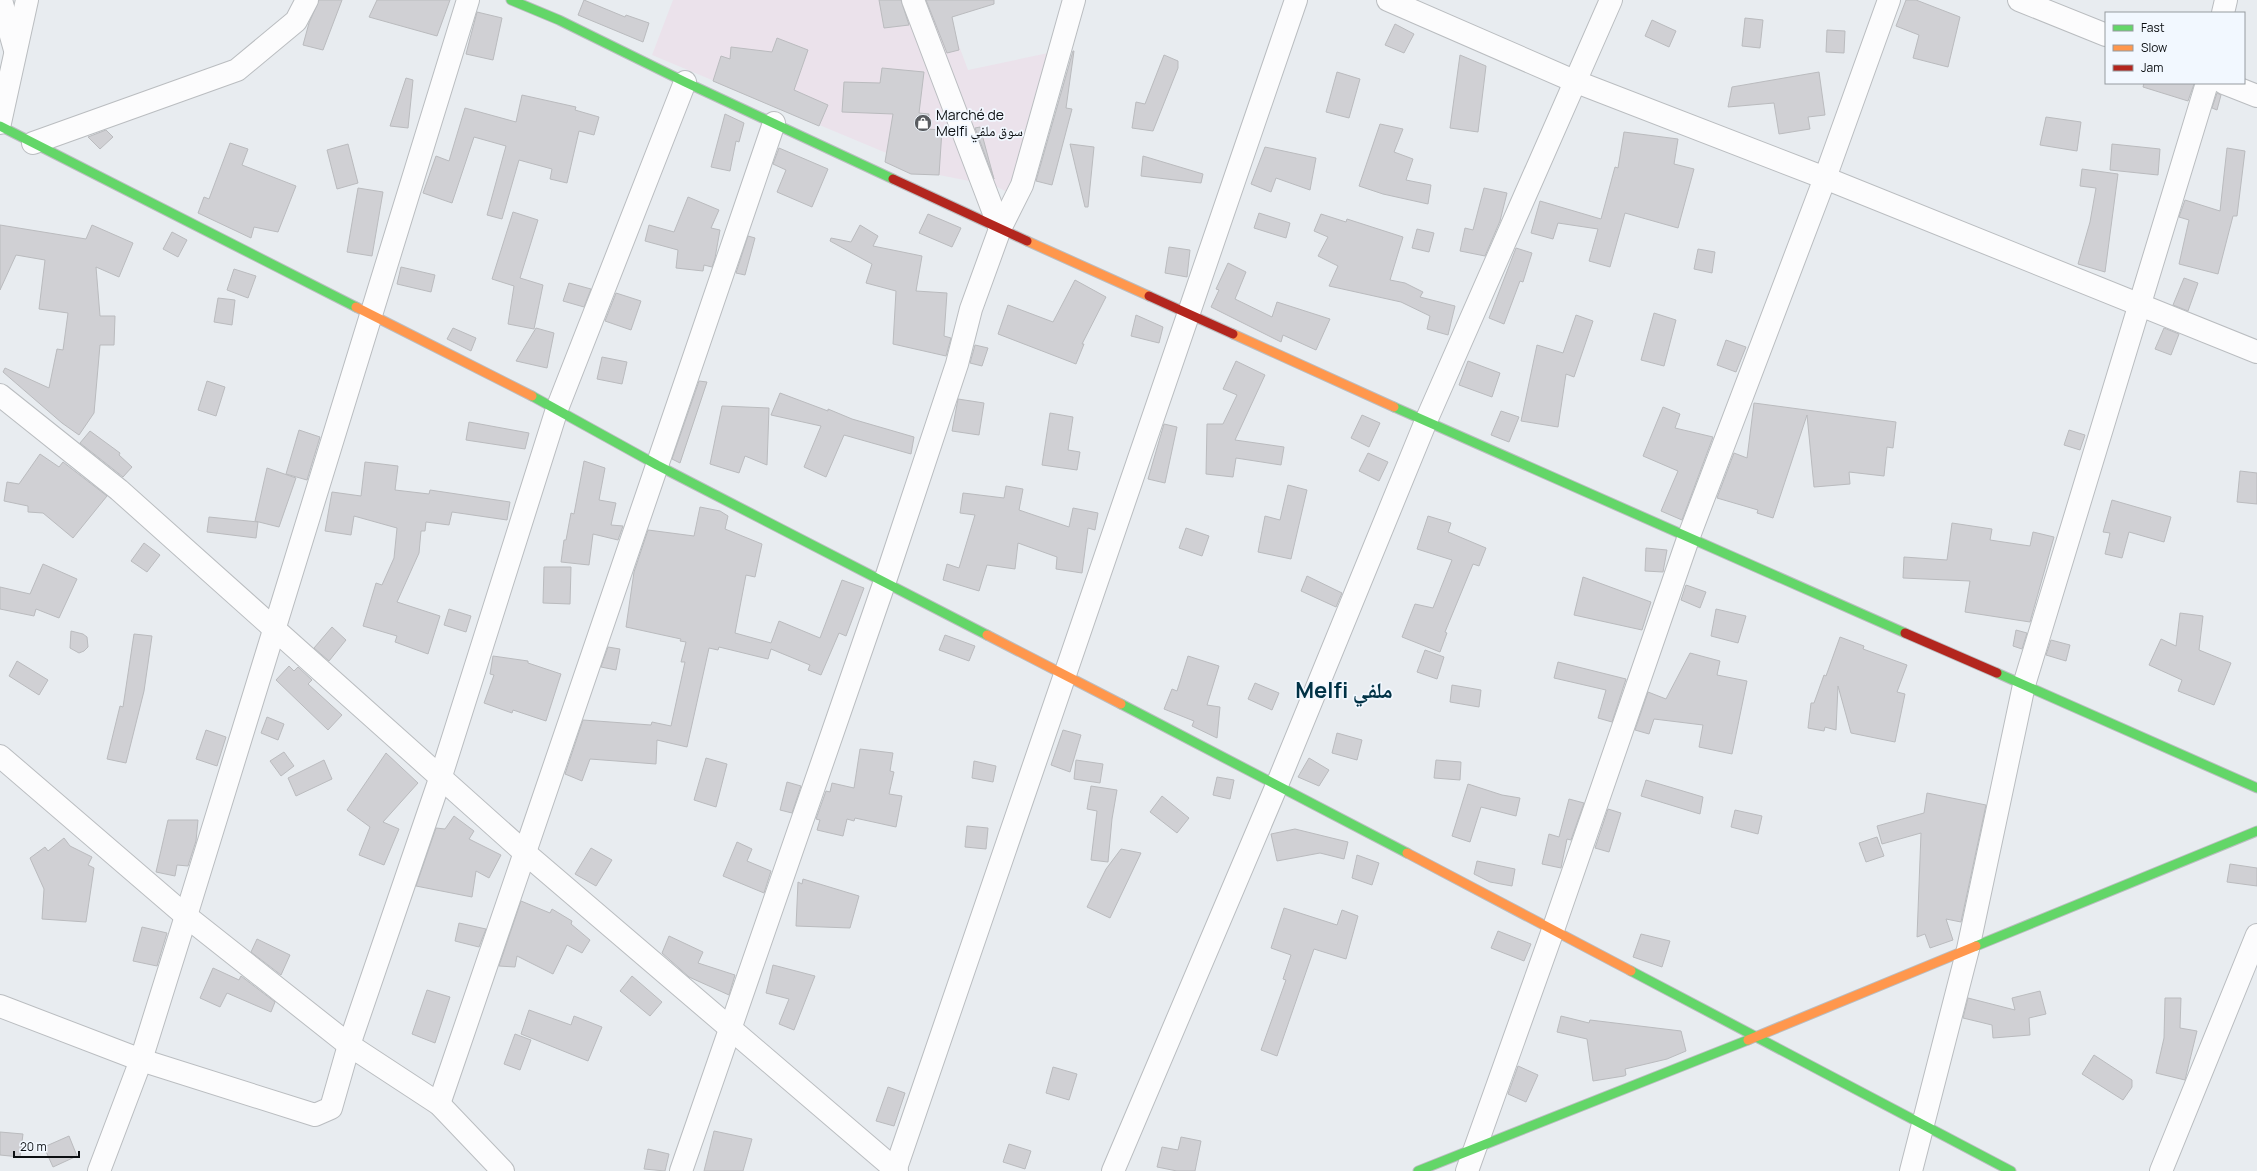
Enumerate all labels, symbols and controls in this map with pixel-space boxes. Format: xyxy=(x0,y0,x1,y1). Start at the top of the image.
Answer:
legend xyxy=(2105,12,2245,84)
text: Fast xyxy=(2141,19,2165,36)
text: Slow xyxy=(2141,39,2167,56)
text: Jam xyxy=(2141,59,2163,76)
place label: Marché de Melfi سوق ملفي xyxy=(936,105,1023,143)
shop icon: Marché de Melfi سوق ملفي xyxy=(913,113,933,133)
district label: Melfi ملفي xyxy=(1295,675,1393,707)
scale bar xyxy=(14,1133,79,1159)
text: 20 m xyxy=(20,1138,47,1155)

